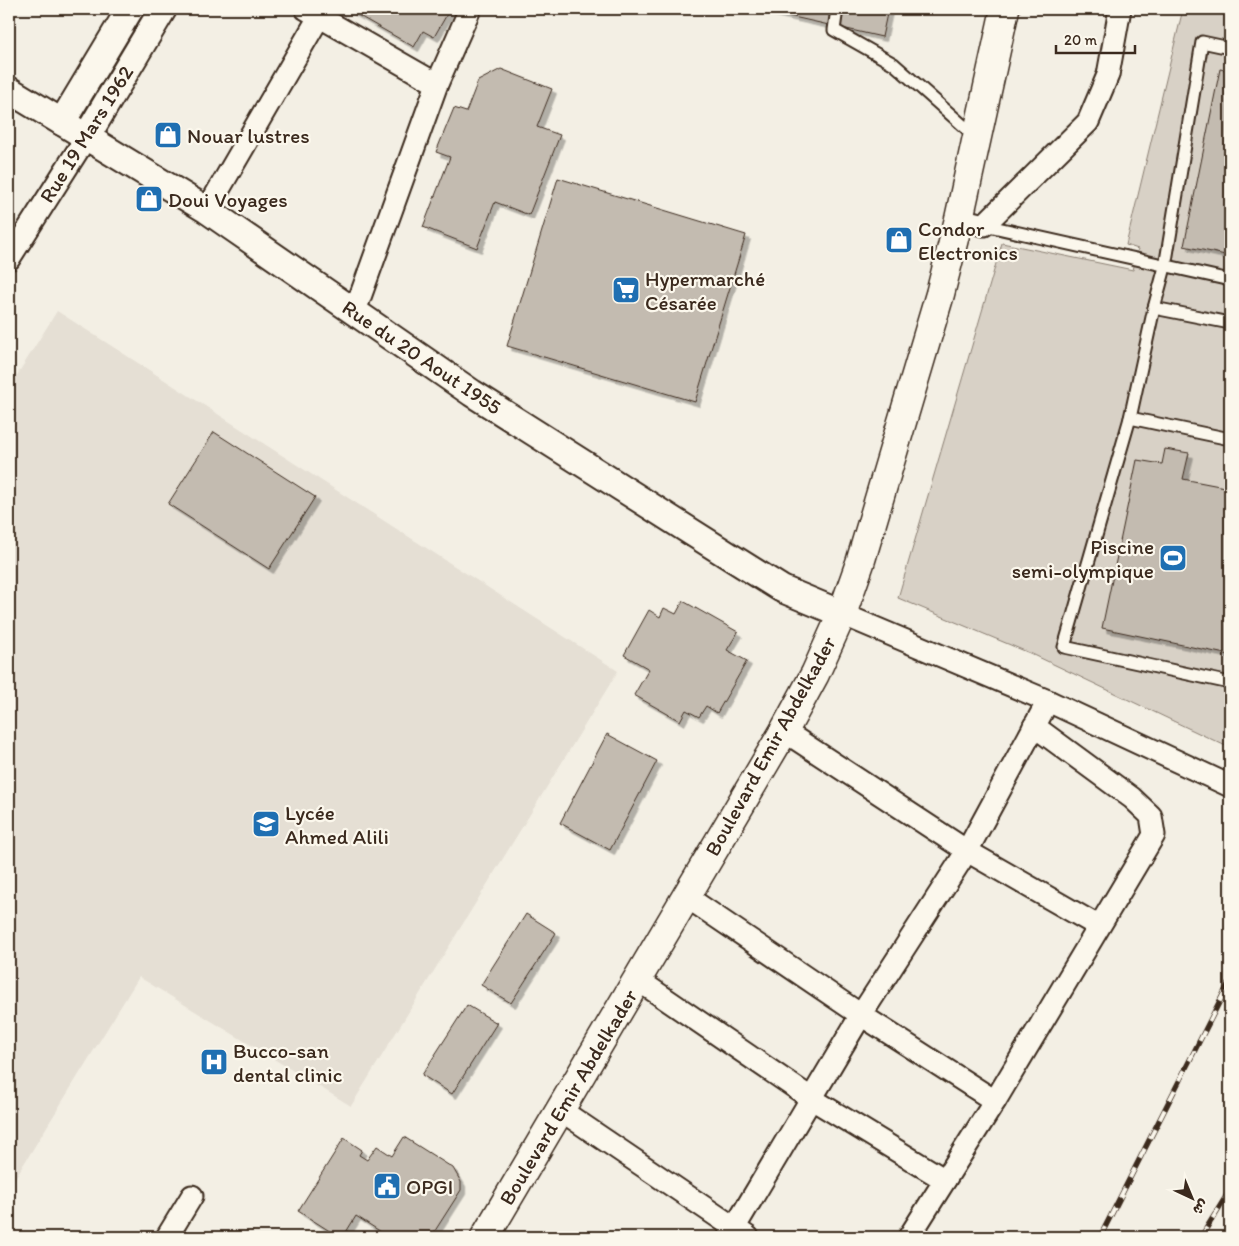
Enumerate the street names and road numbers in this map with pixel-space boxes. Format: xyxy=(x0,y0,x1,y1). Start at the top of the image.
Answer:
street label: Rue 19 Mars 1962 xyxy=(34,61,138,207)
street label: Rue du 20 Aout 1955 xyxy=(338,294,506,420)
street label: Boulevard Emir Abdelkader xyxy=(699,631,841,860)
street label: Boulevard Emir Abdelkader xyxy=(494,984,643,1209)

